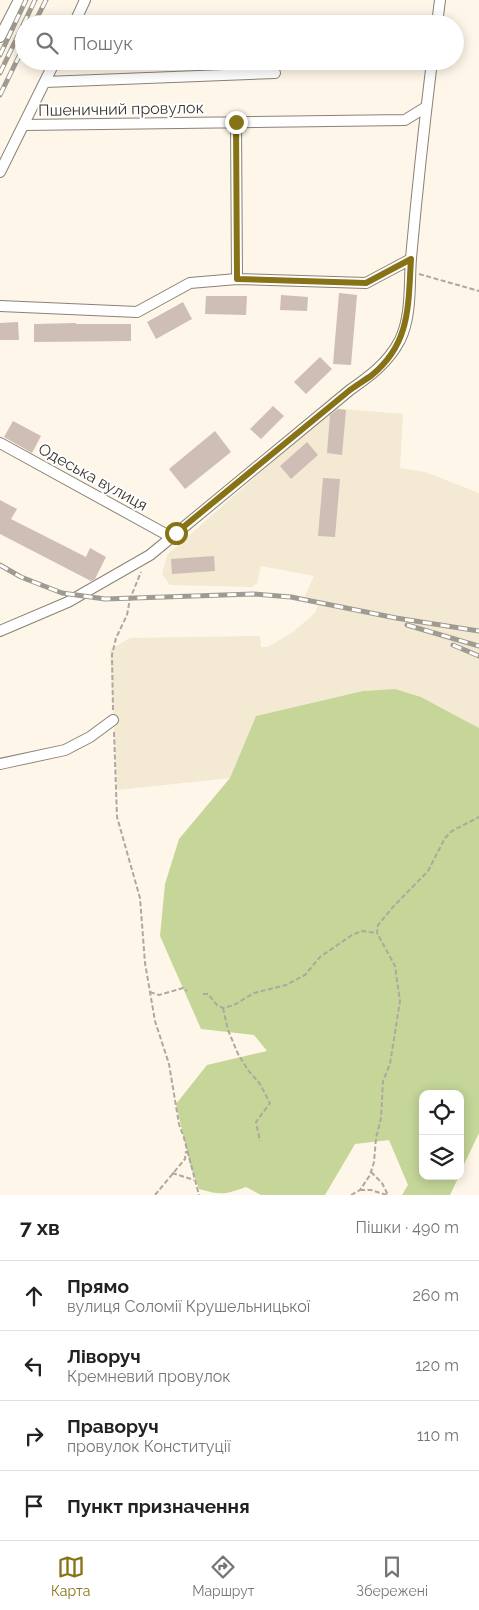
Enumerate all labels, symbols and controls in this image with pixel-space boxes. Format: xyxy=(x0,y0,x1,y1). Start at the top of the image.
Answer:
search box xyxy=(15,15,464,70)
icon: search xyxy=(33,29,61,57)
text: Пошук xyxy=(73,32,133,54)
street label: Пшеничний провулок xyxy=(38,98,204,120)
route end xyxy=(225,111,248,134)
street label: Одеська вулиця xyxy=(35,439,151,515)
route start xyxy=(165,522,188,545)
map controls xyxy=(419,1090,464,1180)
button: locate xyxy=(419,1090,464,1135)
button: layers xyxy=(419,1135,464,1180)
text: 7 хв xyxy=(20,1215,60,1240)
text: Пішки · 490 m xyxy=(356,1218,459,1237)
text: Прямо xyxy=(67,1275,129,1297)
icon: ahead xyxy=(20,1282,48,1310)
text: 260 m xyxy=(412,1286,459,1305)
text: вулиця Соломії Крушельницької xyxy=(67,1297,310,1316)
text: Ліворуч xyxy=(67,1345,141,1367)
icon: left xyxy=(20,1352,48,1380)
text: 120 m xyxy=(415,1356,459,1375)
text: Кремневий провулок xyxy=(67,1367,231,1386)
text: Праворуч xyxy=(67,1415,159,1437)
icon: right xyxy=(20,1422,48,1450)
text: 110 m xyxy=(417,1426,459,1445)
text: провулок Конституції xyxy=(67,1437,231,1456)
icon: arrive xyxy=(20,1492,48,1520)
text: Пункт призначення xyxy=(67,1495,250,1517)
tab: Карта xyxy=(51,1553,90,1599)
tab: Маршрут xyxy=(192,1553,255,1599)
tab: Збережені xyxy=(356,1553,428,1599)

